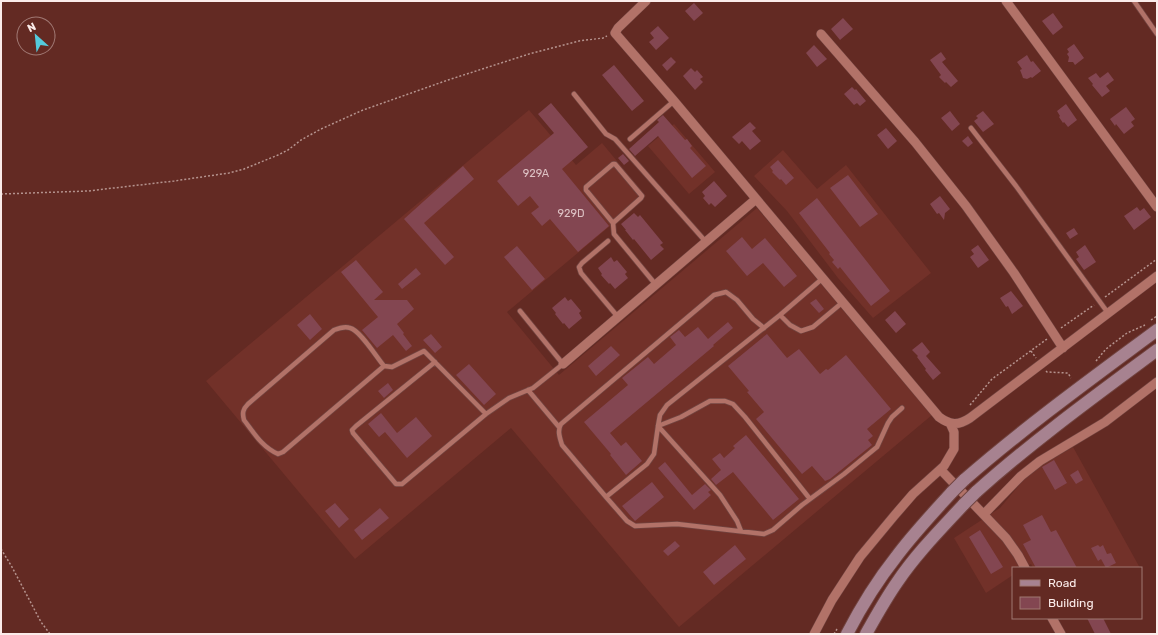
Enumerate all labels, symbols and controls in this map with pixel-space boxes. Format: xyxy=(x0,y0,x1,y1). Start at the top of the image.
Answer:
north arrow xyxy=(16,16,56,56)
text: N xyxy=(25,20,38,35)
house number: 929A xyxy=(523,167,550,180)
house number: 929D xyxy=(557,207,585,220)
legend xyxy=(1012,567,1142,619)
text: Road xyxy=(1048,576,1076,590)
text: Building xyxy=(1048,596,1094,610)

